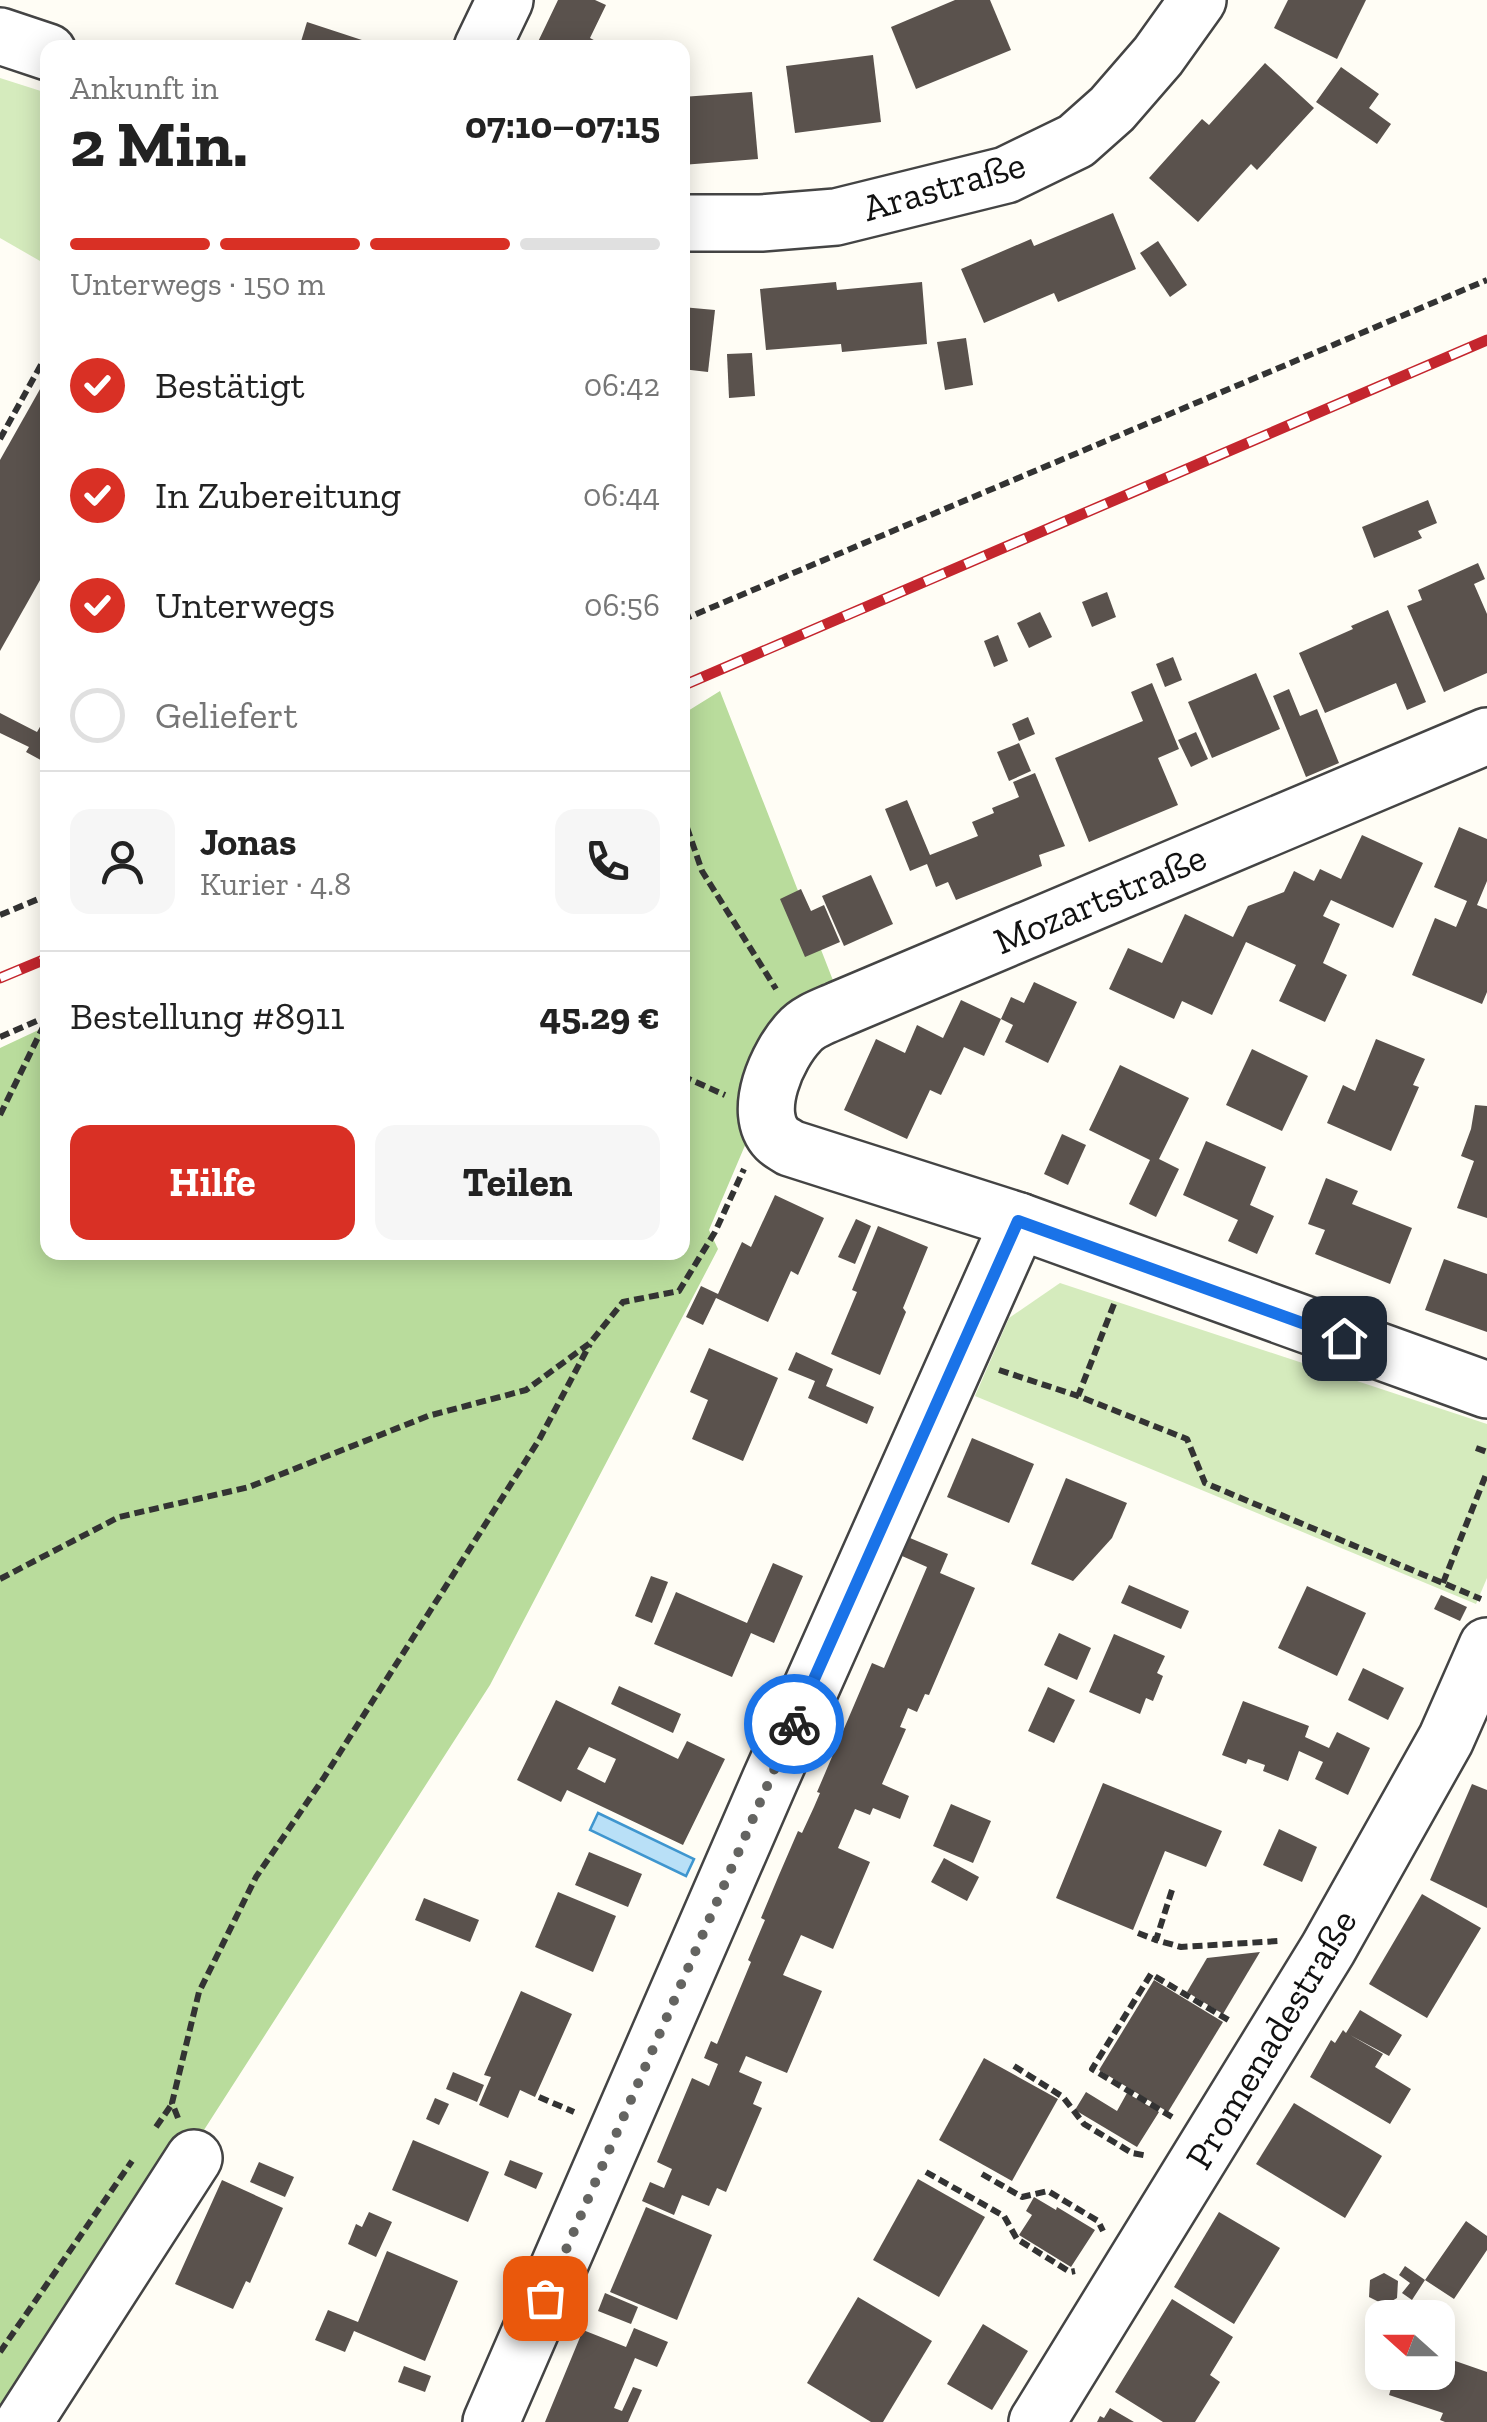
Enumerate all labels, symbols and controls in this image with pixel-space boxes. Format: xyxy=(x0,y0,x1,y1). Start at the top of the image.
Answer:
text: Ankunft in xyxy=(70,69,219,107)
text: 07:10–07:15 xyxy=(465,102,660,148)
text: 2 Min. xyxy=(70,105,248,183)
street label: Arastraße xyxy=(858,141,1030,231)
text: Unterwegs · 150 m xyxy=(70,265,325,303)
icon: check xyxy=(70,358,125,413)
text: Bestätigt xyxy=(155,362,305,408)
text: 06:42 xyxy=(584,366,660,404)
icon: check xyxy=(70,468,125,523)
text: In Zubereitung xyxy=(155,472,401,518)
text: 06:44 xyxy=(583,476,660,514)
icon: check xyxy=(70,578,125,633)
text: Unterwegs xyxy=(155,582,335,628)
text: 06:56 xyxy=(584,586,660,624)
text: Geliefert xyxy=(155,692,298,738)
button: person xyxy=(70,809,175,914)
button: phone xyxy=(555,809,660,914)
text: Jonas xyxy=(200,819,296,865)
street label: Mozartstraße xyxy=(987,834,1213,964)
text: Kurier · 4.8 xyxy=(200,865,351,903)
text: Bestellung #8911 xyxy=(70,993,345,1039)
text: 45.29 € xyxy=(540,993,660,1039)
button: Hilfe xyxy=(70,1125,355,1240)
button: Teilen xyxy=(375,1125,660,1240)
pin xyxy=(1302,1296,1387,1381)
icon: home xyxy=(1317,1311,1372,1366)
courier xyxy=(744,1674,844,1774)
icon: bike xyxy=(767,1697,822,1752)
street label: Promenadestraße xyxy=(1175,1901,1367,2177)
pin xyxy=(503,2256,588,2341)
icon: bag xyxy=(518,2271,573,2326)
north arrow xyxy=(1365,2300,1455,2390)
map controls xyxy=(1365,2300,1455,2390)

